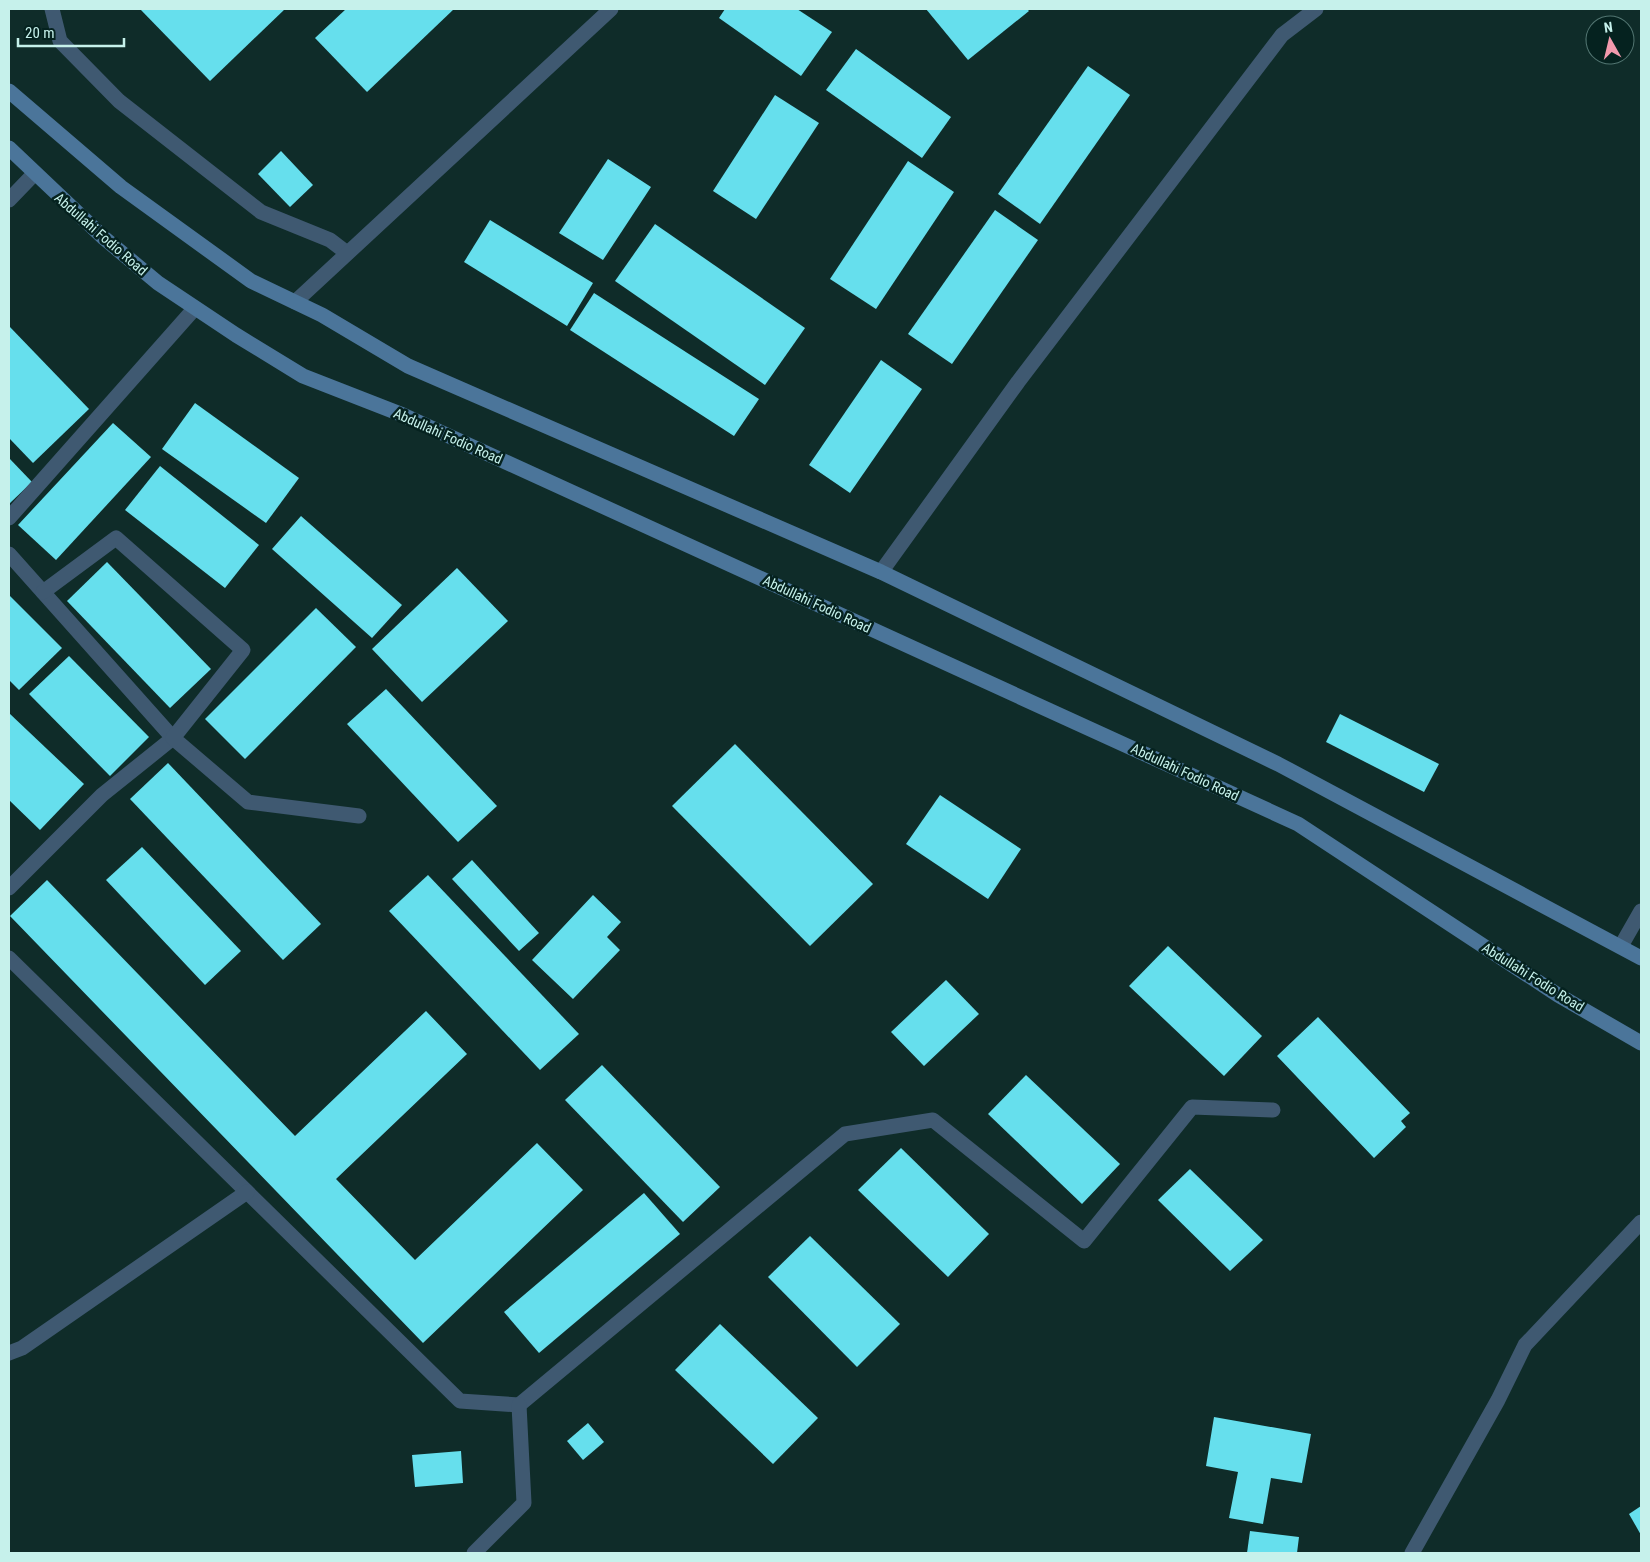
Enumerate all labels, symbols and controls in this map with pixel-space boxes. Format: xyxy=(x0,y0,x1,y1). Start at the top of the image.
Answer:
scale bar xyxy=(18,15,124,47)
north arrow xyxy=(1585,15,1635,65)
text: N xyxy=(1603,19,1614,36)
text: 20 m xyxy=(25,24,55,42)
street label: Abdullahi Fodio Road xyxy=(52,190,150,278)
street label: Abdullahi Fodio Road xyxy=(391,405,505,467)
street label: Abdullahi Fodio Road xyxy=(761,572,873,636)
street label: Abdullahi Fodio Road xyxy=(1129,740,1241,804)
street label: Abdullahi Fodio Road xyxy=(1479,939,1587,1015)

